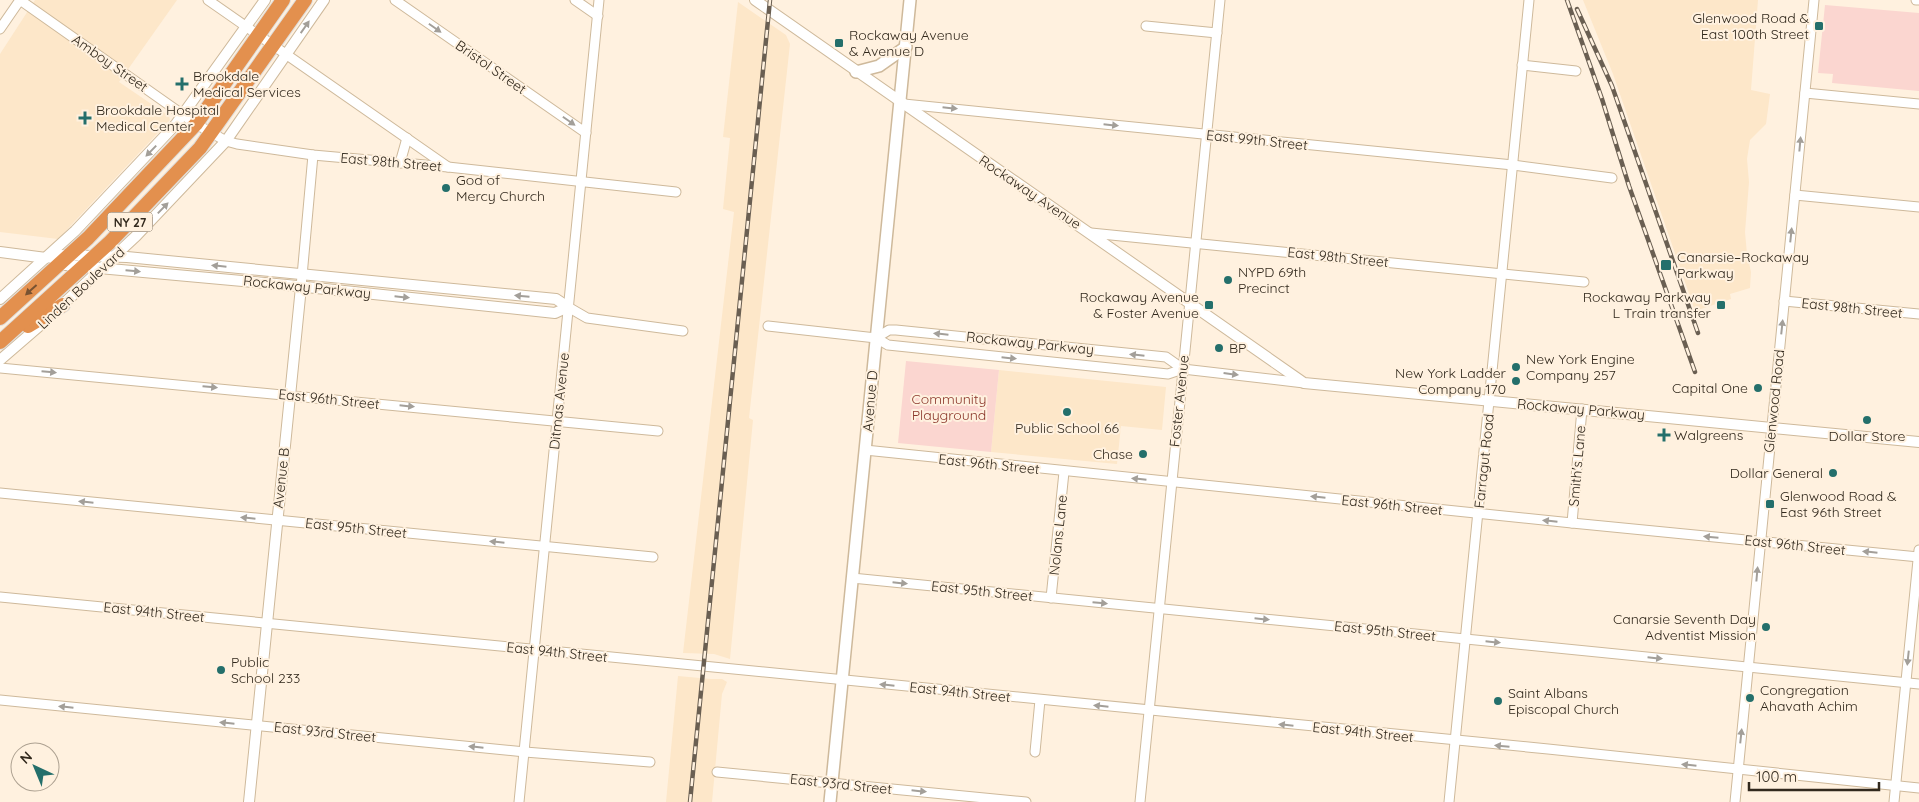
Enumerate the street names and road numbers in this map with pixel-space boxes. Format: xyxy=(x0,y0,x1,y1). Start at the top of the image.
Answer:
street label: Amboy Street xyxy=(68,30,152,96)
street label: Bristol Street xyxy=(452,36,530,98)
street label: East 99th Street xyxy=(1205,126,1309,154)
street label: East 98th Street xyxy=(340,149,443,175)
street label: Rockaway Avenue xyxy=(975,151,1085,233)
road number: NY 27 xyxy=(108,212,152,232)
street label: Linden Boulevard xyxy=(34,243,128,333)
street label: East 98th Street xyxy=(1286,243,1390,271)
street label: Rockaway Parkway xyxy=(242,271,372,303)
street label: East 98th Street xyxy=(1800,294,1904,322)
street label: Rockaway Parkway xyxy=(965,327,1095,359)
street label: Glenwood Road xyxy=(1760,349,1788,453)
street label: Ditmas Avenue xyxy=(545,352,573,450)
street label: Foster Avenue xyxy=(1165,354,1193,448)
street label: Avenue D xyxy=(858,369,882,433)
street label: East 96th Street xyxy=(277,385,381,413)
street label: Rockaway Parkway xyxy=(1516,394,1646,424)
street label: Farragut Road xyxy=(1470,413,1498,509)
street label: Smith's Lane xyxy=(1564,425,1590,507)
street label: Avenue B xyxy=(269,447,293,509)
street label: East 96th Street xyxy=(937,450,1041,478)
street label: East 96th Street xyxy=(1340,491,1444,519)
street label: Nolans Lane xyxy=(1045,494,1071,576)
street label: East 95th Street xyxy=(304,514,408,542)
street label: East 96th Street xyxy=(1743,531,1847,559)
street label: East 95th Street xyxy=(930,577,1034,605)
street label: East 94th Street xyxy=(103,598,206,626)
street label: East 95th Street xyxy=(1333,617,1437,645)
street label: East 94th Street xyxy=(506,638,609,666)
street label: East 94th Street xyxy=(909,678,1012,706)
street label: East 93rd Street xyxy=(273,718,377,746)
street label: East 94th Street xyxy=(1312,718,1415,746)
street label: East 93rd Street xyxy=(789,770,893,798)

